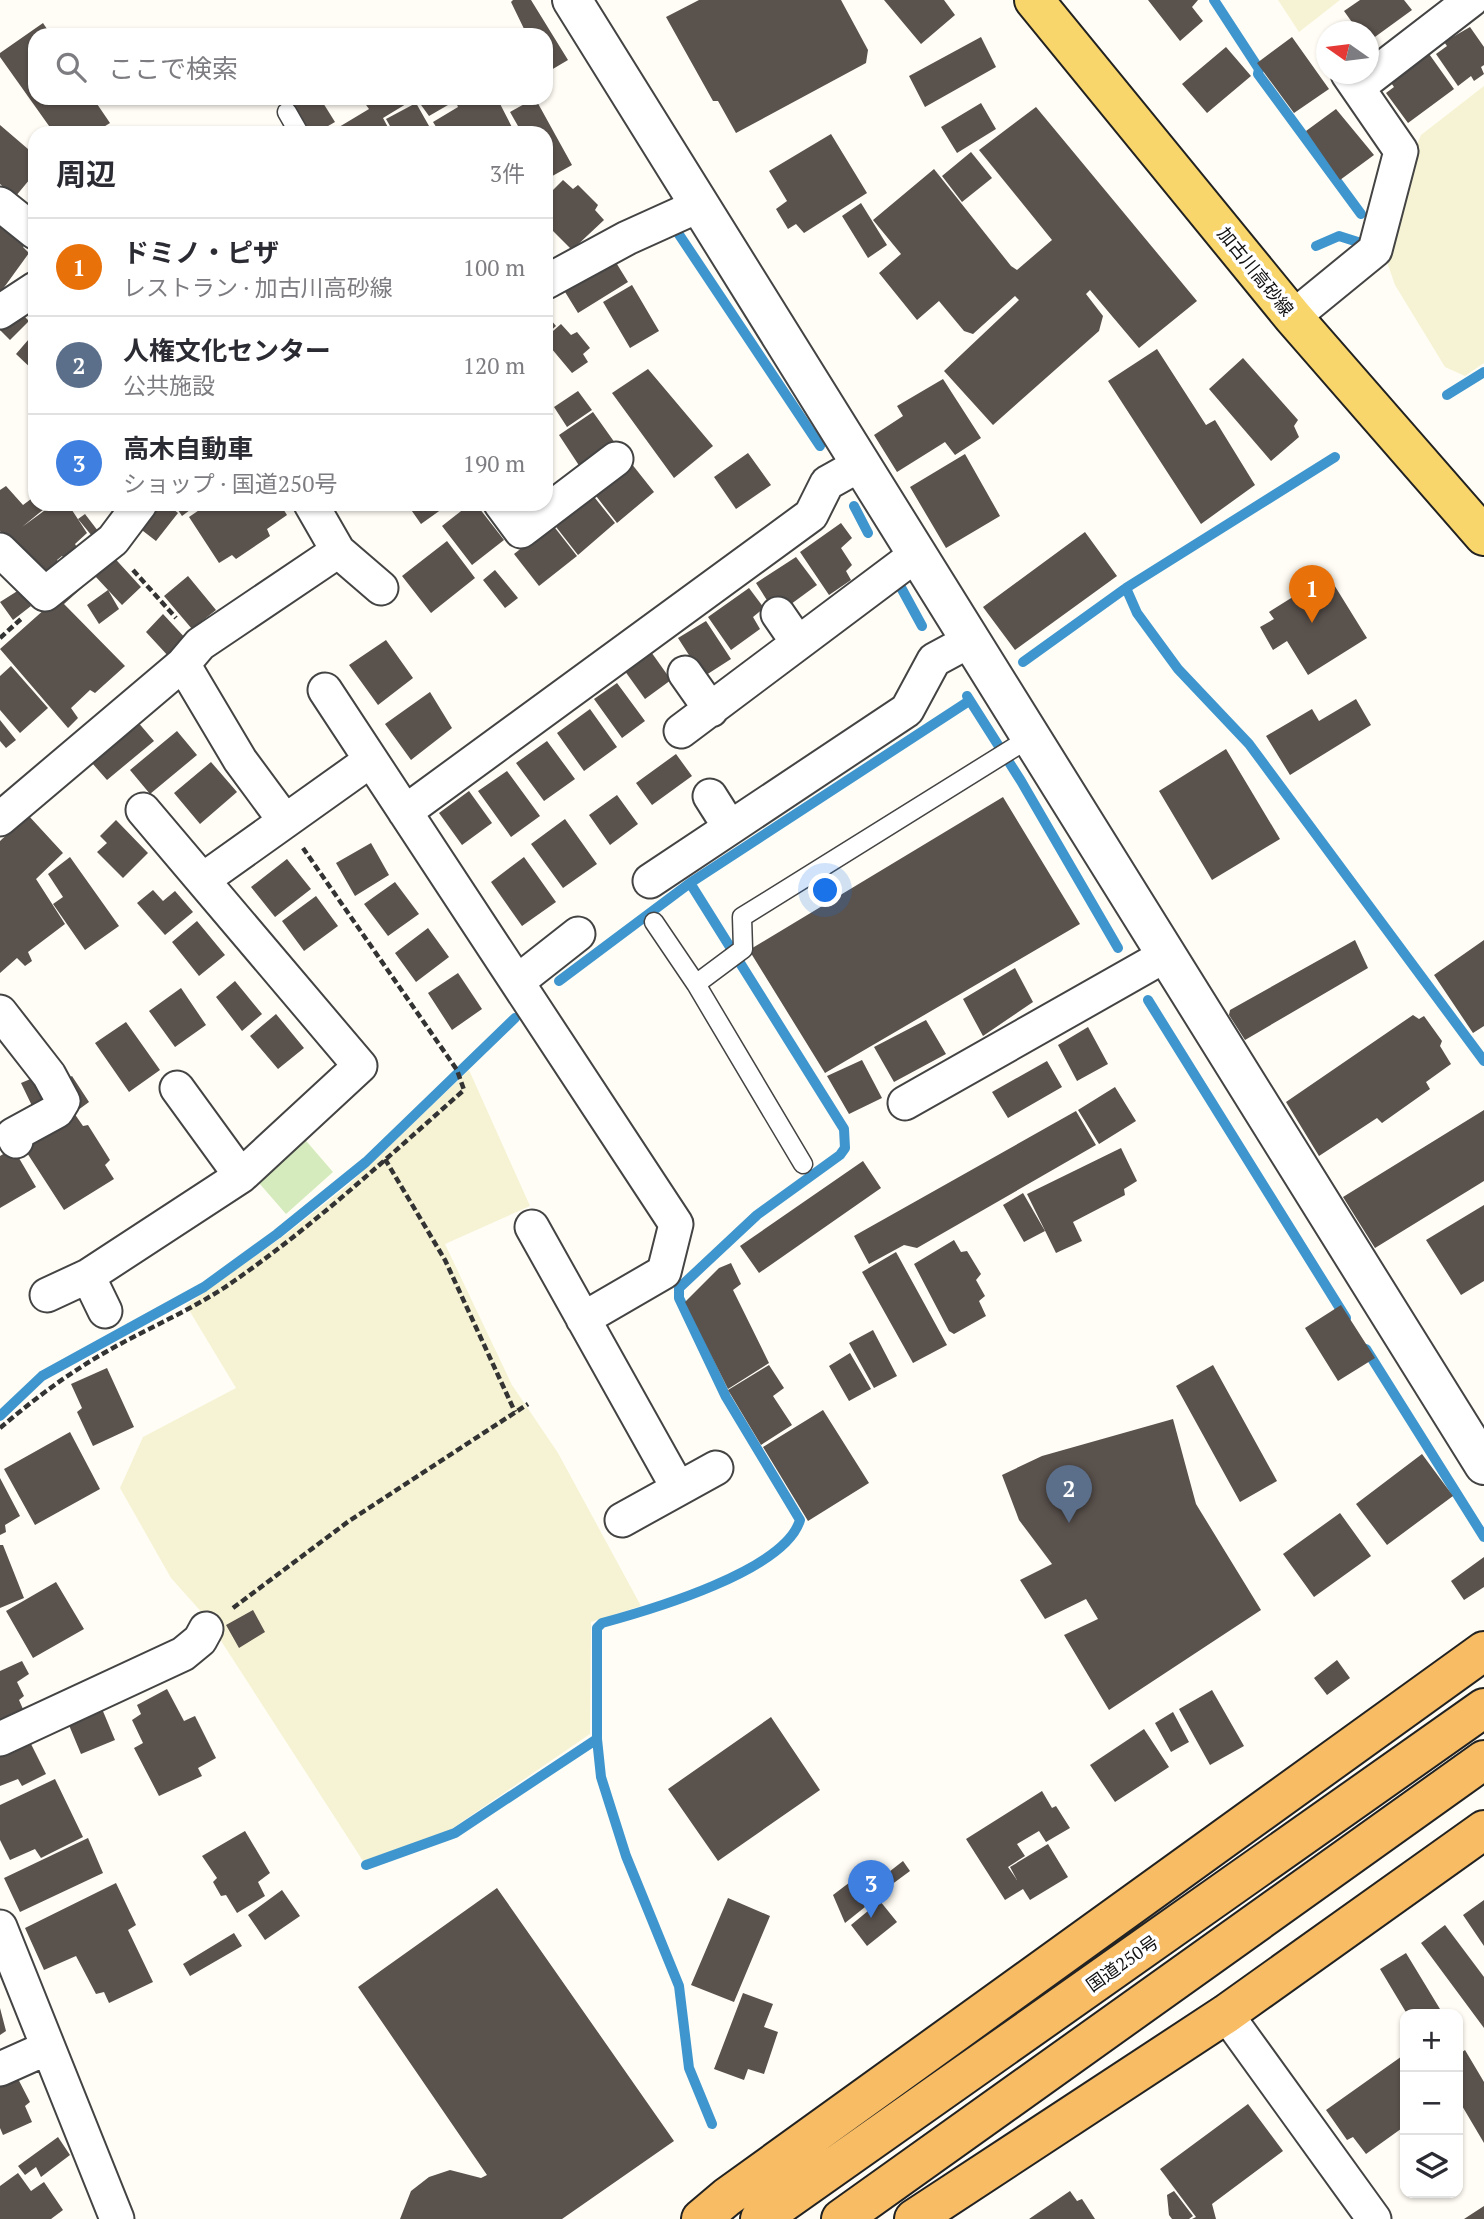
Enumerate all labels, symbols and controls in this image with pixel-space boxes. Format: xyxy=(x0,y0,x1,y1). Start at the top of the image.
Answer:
north arrow xyxy=(1316,21,1379,84)
search box xyxy=(28,28,553,105)
icon: search xyxy=(52,48,90,86)
text: ここで検索 xyxy=(108,51,238,85)
text: 周辺 xyxy=(56,154,116,194)
text: 3件 xyxy=(490,158,525,189)
street label: 加古川高砂線 xyxy=(1213,221,1299,321)
text: ドミノ・ピザ xyxy=(123,235,279,269)
text: 1 xyxy=(73,252,86,283)
text: 100 m xyxy=(463,252,525,283)
text: レストラン · 加古川高砂線 xyxy=(123,272,393,303)
text: 人権文化センター xyxy=(123,333,331,367)
text: 2 xyxy=(73,350,86,381)
text: 120 m xyxy=(463,350,525,381)
text: 公共施設 xyxy=(123,370,215,401)
text: 高木自動車 xyxy=(123,431,253,465)
text: 3 xyxy=(73,448,86,479)
text: 190 m xyxy=(463,448,525,479)
text: ショップ · 国道250号 xyxy=(123,468,337,499)
pin: 1 xyxy=(1289,565,1335,623)
your location xyxy=(808,873,842,907)
pin: 2 xyxy=(1046,1465,1092,1523)
pin: 3 xyxy=(848,1860,894,1918)
street label: 国道250号 xyxy=(1081,1929,1163,1997)
map controls xyxy=(1400,2009,1463,2198)
button: + xyxy=(1400,2009,1463,2072)
button: − xyxy=(1400,2072,1463,2135)
button: layers xyxy=(1400,2135,1463,2198)

